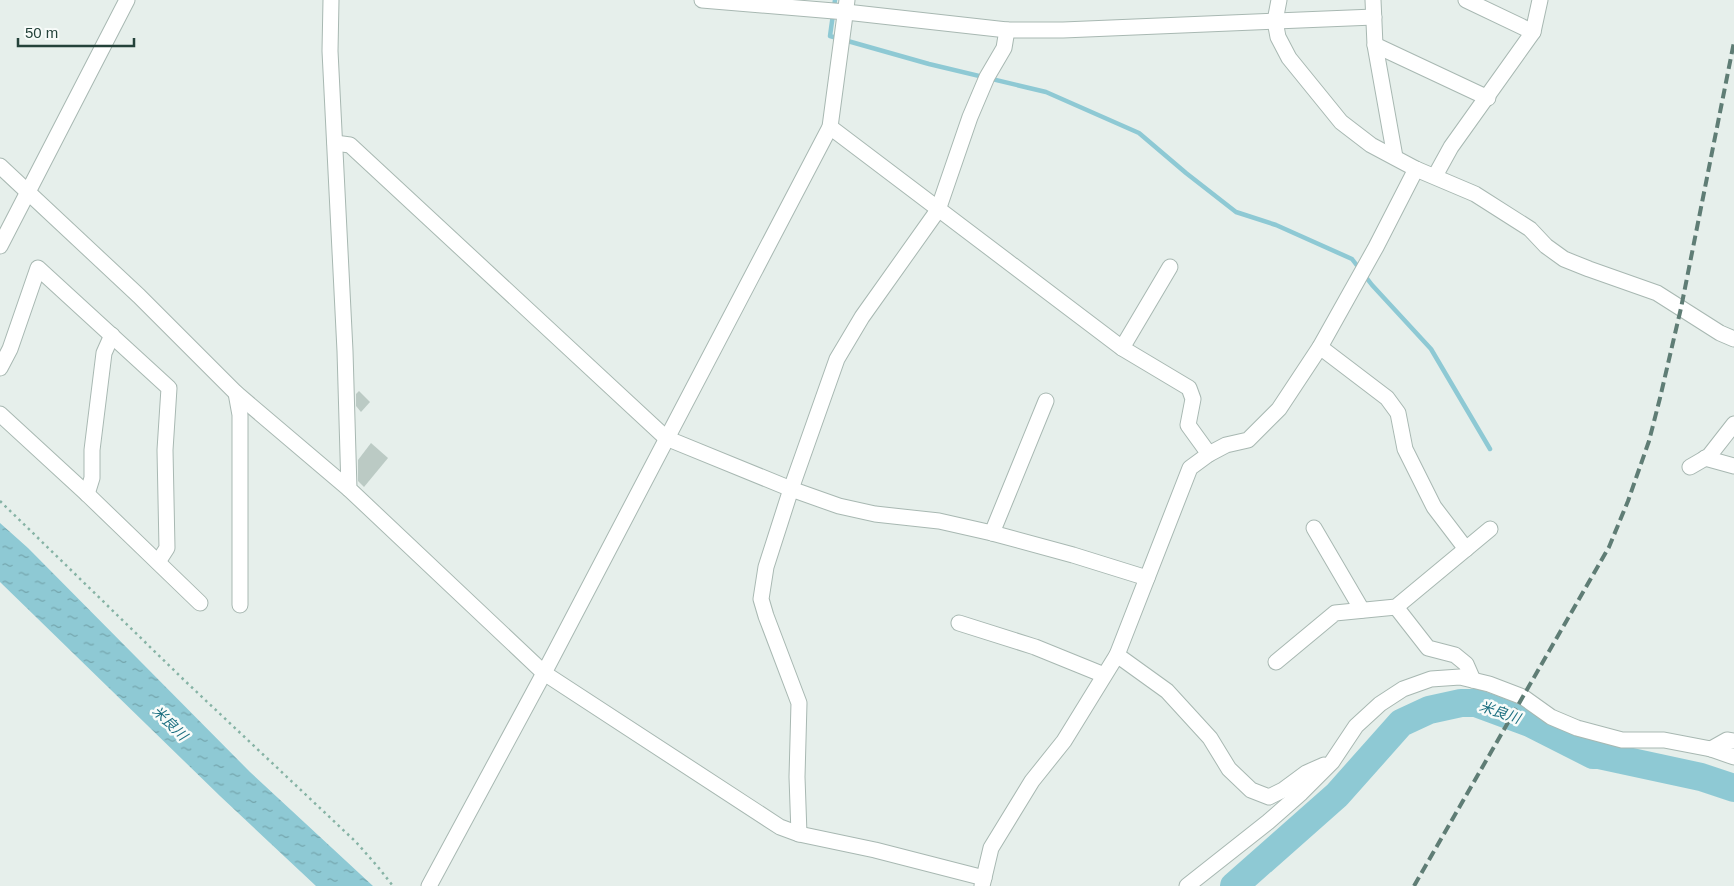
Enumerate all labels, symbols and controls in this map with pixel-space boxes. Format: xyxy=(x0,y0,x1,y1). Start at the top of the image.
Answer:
scale bar xyxy=(18,15,134,47)
text: 50 m xyxy=(25,24,58,41)
water label: 米良川 xyxy=(1478,698,1524,727)
water label: 米良川 xyxy=(149,703,192,745)

